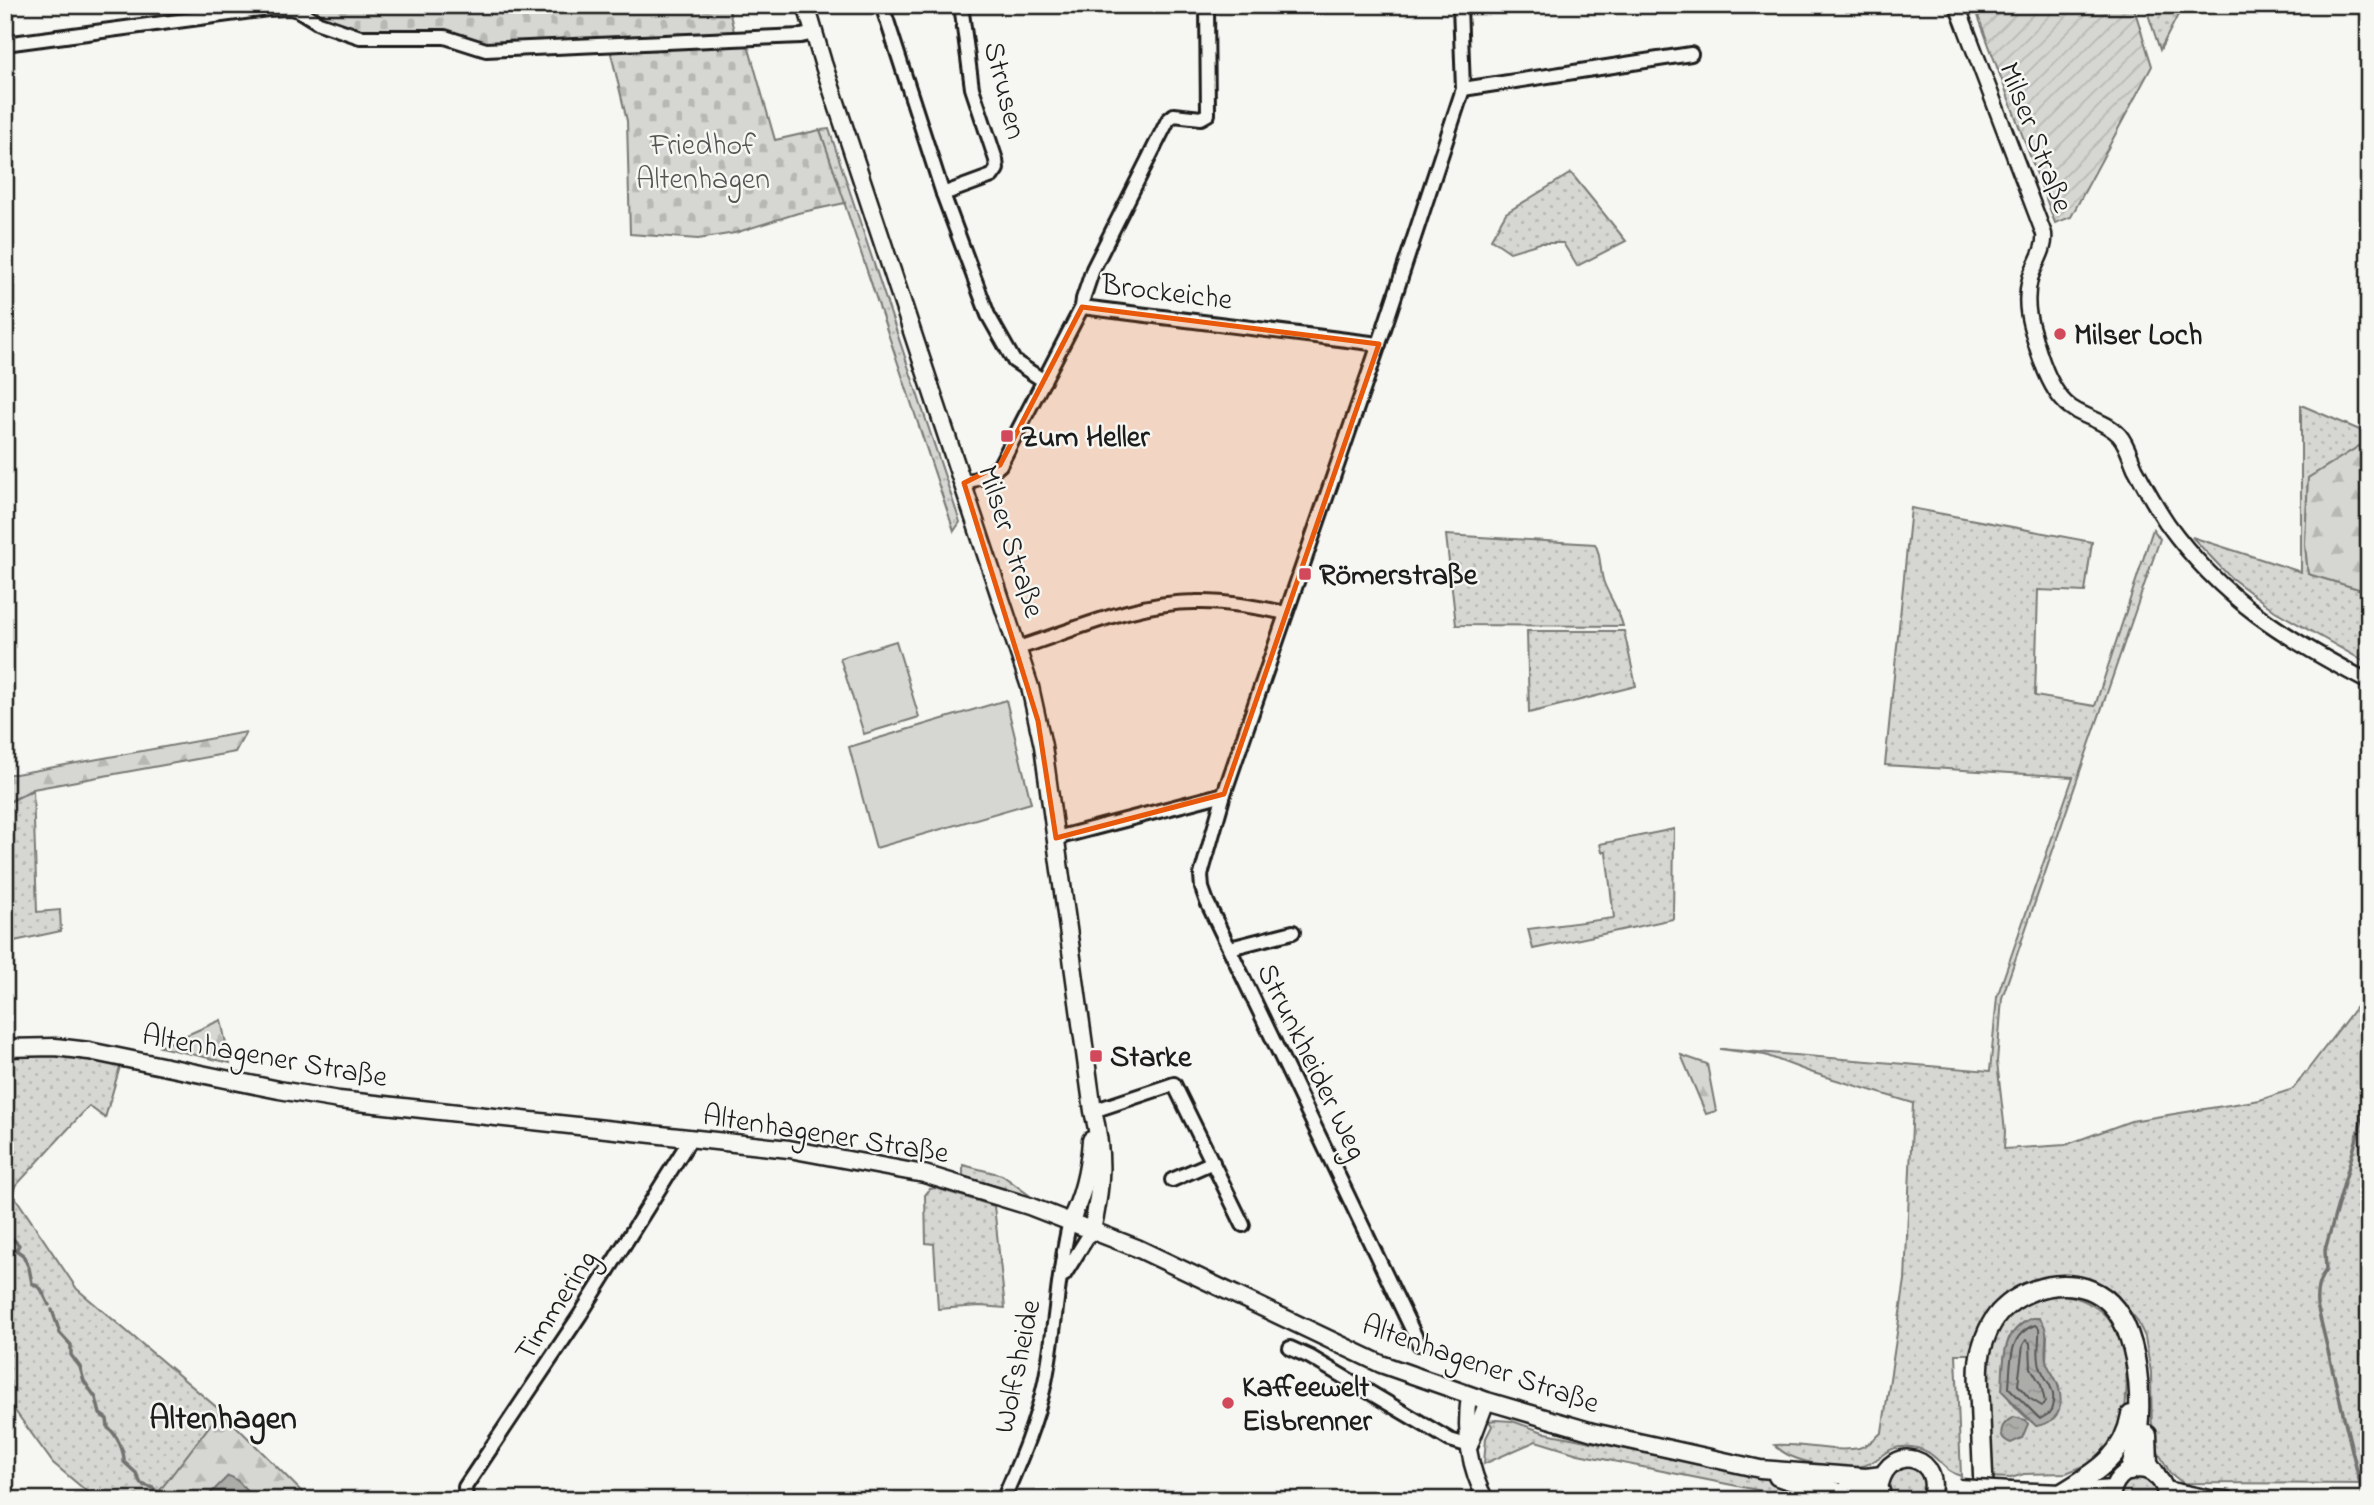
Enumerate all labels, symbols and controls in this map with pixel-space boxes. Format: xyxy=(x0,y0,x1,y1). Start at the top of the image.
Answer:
street label: Strusen xyxy=(970,37,1036,144)
street label: Milser Straße xyxy=(1985,56,2083,220)
park label: Friedhof Altenhagen xyxy=(636,125,770,203)
street label: Brockeiche xyxy=(1098,264,1235,324)
place label: Milser Loch xyxy=(2074,315,2202,359)
marker: Milser Loch xyxy=(2052,326,2068,342)
place label: Zum Heller xyxy=(1021,417,1150,461)
marker: Zum Heller xyxy=(999,428,1015,444)
street label: Milser Straße xyxy=(964,460,1055,624)
place label: Römerstraße xyxy=(1319,555,1479,599)
marker: Römerstraße xyxy=(1297,566,1313,582)
street label: Strunkheider Weg xyxy=(1244,956,1377,1168)
street label: Altenhagener Straße xyxy=(138,1015,391,1101)
place label: Starke xyxy=(1110,1037,1193,1081)
marker: Starke xyxy=(1088,1048,1104,1064)
street label: Altenhagener Straße xyxy=(700,1095,952,1177)
street label: Timmering xyxy=(505,1242,610,1371)
street label: Wolfsheide xyxy=(983,1295,1055,1438)
street label: Altenhagener Straße xyxy=(1356,1305,1605,1427)
place label: Kaffeewelt Eisbrenner xyxy=(1242,1367,1372,1445)
marker: Kaffeewelt Eisbrenner xyxy=(1220,1395,1236,1411)
district label: Altenhagen xyxy=(149,1396,297,1445)

